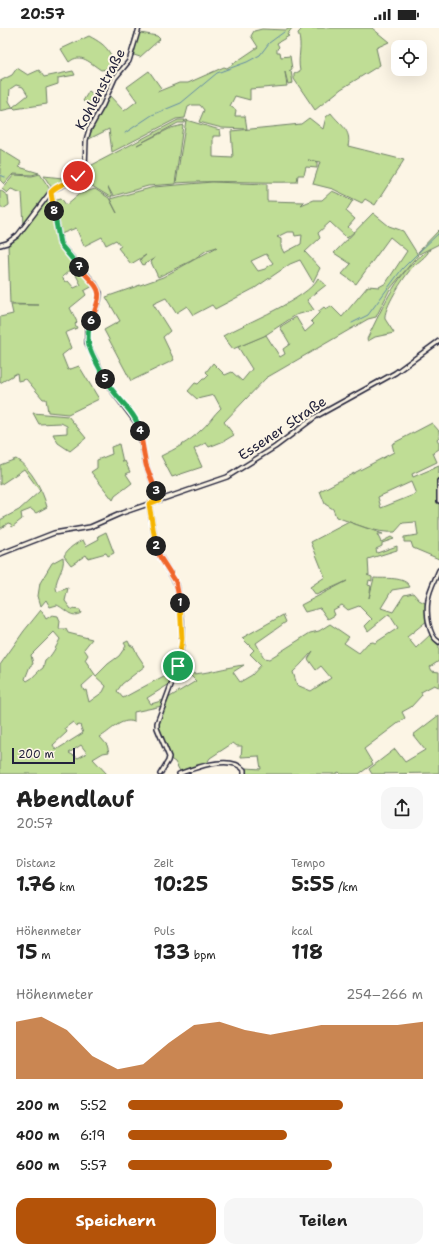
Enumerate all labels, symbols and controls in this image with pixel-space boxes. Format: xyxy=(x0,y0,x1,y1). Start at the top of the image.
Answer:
text: 20:57 xyxy=(20,4,65,24)
map controls xyxy=(391,40,427,76)
button: locate xyxy=(391,40,427,76)
street label: Kohlenstraße xyxy=(71,45,129,133)
pin xyxy=(61,159,95,193)
icon: check xyxy=(67,165,89,187)
pin: 8 xyxy=(44,201,64,221)
text: 8 xyxy=(50,203,58,218)
pin: 7 xyxy=(69,257,89,277)
text: 7 xyxy=(75,259,83,274)
pin: 6 xyxy=(81,311,101,331)
text: 6 xyxy=(87,313,95,328)
pin: 5 xyxy=(95,369,115,389)
text: 5 xyxy=(102,371,108,386)
street label: Essener Straße xyxy=(235,392,330,464)
pin: 4 xyxy=(130,421,150,441)
text: 4 xyxy=(136,423,144,438)
pin: 3 xyxy=(146,481,166,501)
text: 3 xyxy=(152,483,160,498)
pin: 2 xyxy=(146,536,166,556)
text: 2 xyxy=(152,538,160,553)
pin: 1 xyxy=(170,593,190,613)
text: 1 xyxy=(177,595,183,610)
pin xyxy=(161,649,195,683)
icon: arrive xyxy=(167,655,189,677)
scale bar xyxy=(12,746,75,765)
text: 200 m xyxy=(18,747,54,762)
text: Abendlauf xyxy=(16,785,134,814)
button: share xyxy=(381,787,423,829)
text: 20:57 xyxy=(16,815,53,832)
text: Distanz xyxy=(16,856,56,871)
text: Zeit xyxy=(154,856,174,871)
text: Tempo xyxy=(291,856,325,871)
text: 1.76 xyxy=(16,871,56,897)
text: 10:25 xyxy=(154,871,208,897)
text: 5:55 xyxy=(291,871,334,897)
text: km xyxy=(56,880,75,895)
text: /km xyxy=(334,880,358,895)
text: Höhenmeter xyxy=(16,924,81,939)
text: Puls xyxy=(154,924,175,939)
text: kcal xyxy=(291,924,313,939)
text: 15 xyxy=(16,939,38,965)
text: 133 xyxy=(154,939,190,965)
text: 118 xyxy=(291,939,323,965)
text: m xyxy=(38,948,51,963)
text: bpm xyxy=(190,948,216,963)
text: Höhenmeter xyxy=(16,986,93,1003)
text: 254–266 m xyxy=(346,986,423,1003)
text: 200 m xyxy=(16,1097,59,1114)
text: 5:52 xyxy=(80,1097,107,1114)
text: 400 m xyxy=(16,1127,60,1144)
text: 6:19 xyxy=(80,1127,105,1144)
text: 600 m xyxy=(16,1157,60,1174)
text: 5:57 xyxy=(80,1157,107,1174)
button: Speichern xyxy=(16,1198,216,1244)
button: Teilen xyxy=(224,1198,423,1244)

